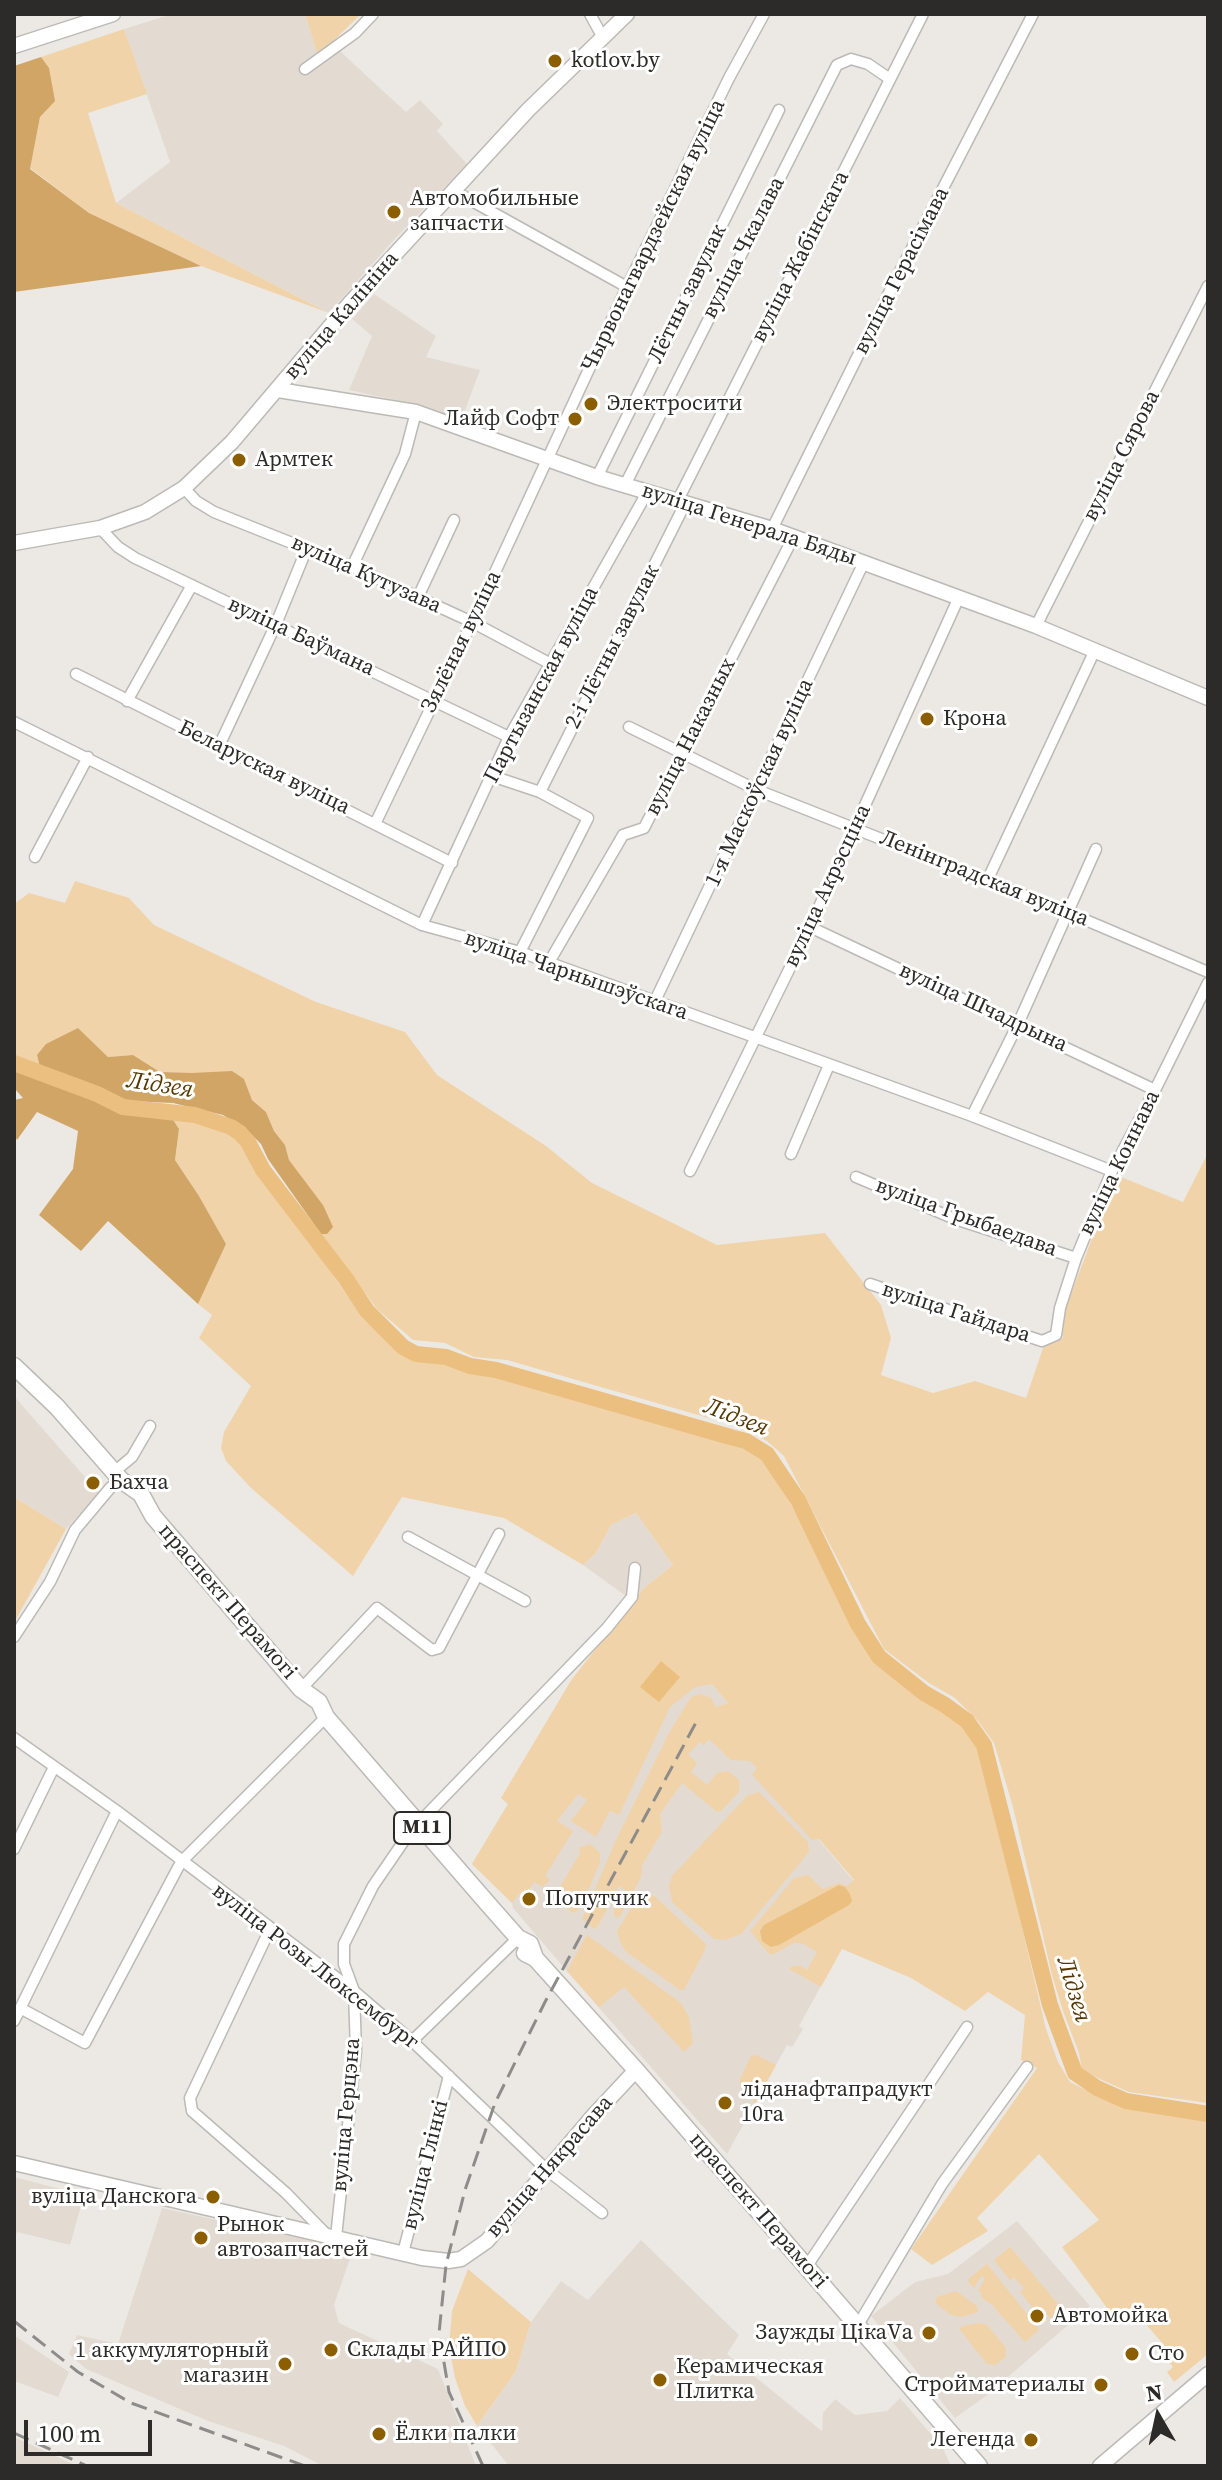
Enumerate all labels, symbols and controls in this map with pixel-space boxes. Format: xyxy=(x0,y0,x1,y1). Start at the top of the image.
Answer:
place label: kotlov.by xyxy=(571,48,660,74)
marker: kotlov.by xyxy=(546,52,564,70)
street label: Чырвонагвардзейская вуліца xyxy=(576,95,732,377)
street label: вуліца Жабінскага xyxy=(746,167,856,347)
street label: вуліца Чкалава xyxy=(697,173,791,323)
street label: вуліца Герасімава xyxy=(849,183,955,359)
place label: Автомобильные запчасти xyxy=(410,186,579,238)
marker: Автомобильные запчасти xyxy=(385,203,403,221)
street label: Лётны завулак xyxy=(643,220,733,368)
street label: вуліца Калініна xyxy=(279,247,405,385)
street label: вуліца Сярова xyxy=(1078,386,1166,526)
place label: Электросити xyxy=(607,391,742,417)
marker: Электросити xyxy=(582,395,600,413)
place label: Лайф Софт xyxy=(444,406,559,432)
marker: Лайф Софт xyxy=(566,410,584,428)
place label: Армтек xyxy=(255,447,333,473)
marker: Армтек xyxy=(230,451,248,469)
street label: вуліца Генерала Бяды xyxy=(638,478,860,572)
street label: вуліца Кутузава xyxy=(287,530,445,620)
street label: 2-і Лётны завулак xyxy=(560,560,666,734)
street label: Зялёная вуліца xyxy=(416,567,508,717)
street label: Партызанская вуліца xyxy=(479,582,605,788)
street label: вуліца Баўмана xyxy=(223,591,379,683)
street label: вуліца Наказных xyxy=(640,654,742,820)
street label: 1-я Маскоўская вуліца xyxy=(700,675,820,891)
place label: Крона xyxy=(943,706,1007,732)
marker: Крона xyxy=(918,710,936,728)
street label: Беларуская вуліца xyxy=(174,715,354,821)
street label: вуліца Акрэсціна xyxy=(779,800,877,972)
street label: Ленінградская вуліца xyxy=(876,825,1092,933)
street label: вуліца Чарнышэўскага xyxy=(461,925,691,1027)
street label: вуліца Шчадрына xyxy=(895,957,1071,1059)
water label: Лідзея xyxy=(125,1067,195,1105)
street label: вуліца Коннава xyxy=(1073,1086,1167,1240)
street label: вуліца Грыбаедава xyxy=(872,1173,1060,1263)
street label: вуліца Гайдара xyxy=(878,1277,1034,1349)
water label: Лідзея xyxy=(700,1393,772,1443)
place label: Бахча xyxy=(109,1470,169,1496)
marker: Бахча xyxy=(84,1474,102,1492)
street label: праспект Перамогі xyxy=(152,1519,302,1685)
road number: М11 xyxy=(394,1812,450,1844)
street label: вуліца Розы Люксембург xyxy=(206,1878,424,2056)
place label: Попутчик xyxy=(545,1886,648,1912)
marker: Попутчик xyxy=(520,1890,538,1908)
water label: Лідзея xyxy=(1050,1954,1096,2026)
street label: вуліца Герцэна xyxy=(327,2037,367,2193)
place label: ліданафтапрадукт 10га xyxy=(741,2077,933,2128)
street label: вуліца Някрасава xyxy=(481,2090,619,2244)
marker: ліданафтапрадукт 10га xyxy=(716,2094,734,2112)
street label: вуліца Глінкі xyxy=(397,2097,455,2233)
street label: праспект Перамогі xyxy=(683,2128,833,2294)
place label: вуліца Данскога xyxy=(31,2184,197,2210)
marker: вуліца Данскога xyxy=(204,2188,222,2206)
place label: Рынок автозапчастей xyxy=(217,2212,369,2264)
marker: Рынок автозапчастей xyxy=(192,2229,210,2247)
place label: Автомойка xyxy=(1053,2303,1168,2329)
marker: Автомойка xyxy=(1028,2307,1046,2325)
place label: Заужды ЦікаVа xyxy=(755,2320,913,2346)
marker: Заужды ЦікаVа xyxy=(920,2324,938,2342)
place label: Склады РАЙПО xyxy=(347,2337,507,2363)
place label: 1 аккумуляторный магазин xyxy=(75,2338,269,2390)
marker: Склады РАЙПО xyxy=(322,2341,340,2359)
place label: Сто xyxy=(1148,2341,1185,2367)
marker: Сто xyxy=(1123,2345,1141,2363)
place label: Керамическая Плитка xyxy=(676,2354,824,2406)
marker: 1 аккумуляторный магазин xyxy=(276,2355,294,2373)
marker: Керамическая Плитка xyxy=(651,2371,669,2389)
place label: Стройматериалы xyxy=(904,2372,1085,2398)
marker: Стройматериалы xyxy=(1092,2376,1110,2394)
north arrow xyxy=(1118,2376,1198,2456)
text: N xyxy=(1144,2376,1165,2408)
scale bar xyxy=(28,2404,156,2454)
text: 100 m xyxy=(38,2417,101,2450)
place label: Ёлки палки xyxy=(395,2421,516,2447)
marker: Ёлки палки xyxy=(370,2425,388,2443)
place label: Легенда xyxy=(931,2427,1015,2453)
marker: Легенда xyxy=(1022,2431,1040,2449)

